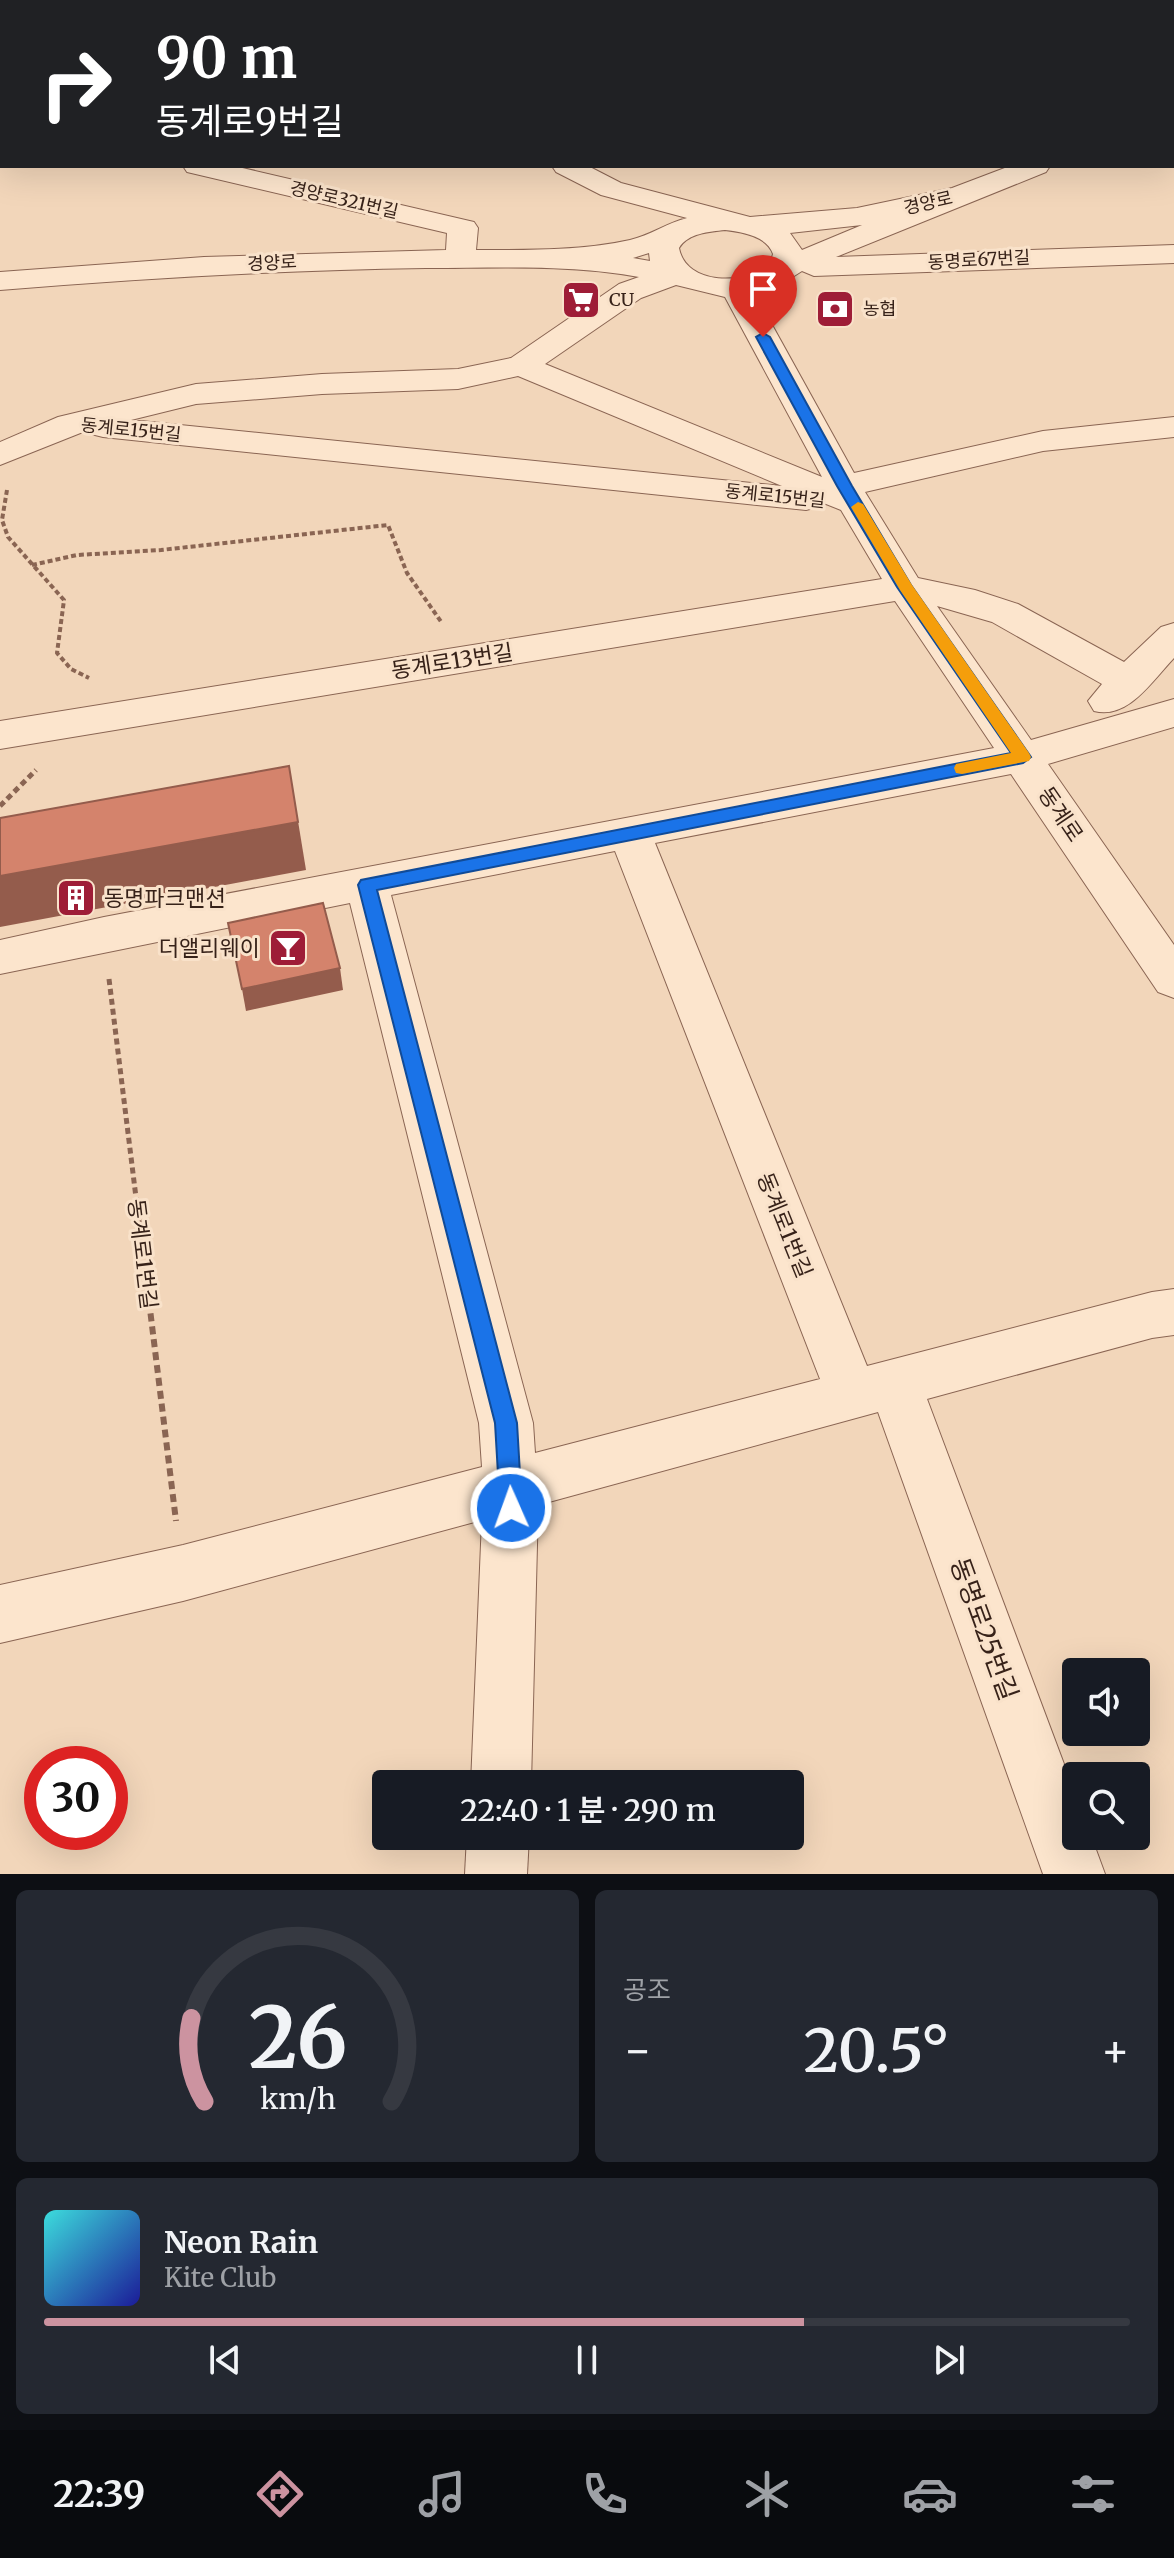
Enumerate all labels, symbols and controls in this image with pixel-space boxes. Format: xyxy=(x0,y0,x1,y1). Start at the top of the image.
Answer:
text: 90 m xyxy=(156,23,297,93)
icon: right xyxy=(24,32,128,136)
text: 동계로9번길 xyxy=(156,99,343,144)
street label: 경양로321번길 xyxy=(288,176,401,223)
street label: 경양로 xyxy=(901,186,955,219)
street label: 동명로67번길 xyxy=(927,245,1031,274)
street label: 경양로 xyxy=(247,250,297,275)
pin xyxy=(729,255,797,337)
icon: arrive xyxy=(741,267,785,311)
supermarket icon: CU xyxy=(560,279,602,321)
place label: CU xyxy=(609,288,635,311)
bank icon: 농협 xyxy=(814,288,856,330)
place label: 농협 xyxy=(863,297,896,320)
street label: 동계로15번길 xyxy=(80,413,182,446)
street label: 동계로15번길 xyxy=(724,479,826,512)
street label: 동계로13번길 xyxy=(389,638,515,684)
street label: 동계로 xyxy=(1032,781,1090,847)
building icon: 동명파크맨션 xyxy=(55,877,97,919)
place label: 동명파크맨션 xyxy=(104,884,225,912)
bar icon: 더앨리웨이 xyxy=(267,927,309,969)
place label: 더앨리웨이 xyxy=(159,934,260,962)
street label: 동계로1번길 xyxy=(751,1168,819,1282)
street label: 동계로1번길 xyxy=(122,1197,164,1311)
position arrow xyxy=(469,1466,553,1550)
street label: 동명로25번길 xyxy=(943,1553,1026,1705)
map controls xyxy=(1062,1658,1150,1850)
button: sound xyxy=(1062,1658,1150,1746)
speed limit sign: 30 xyxy=(24,1746,128,1850)
button: search xyxy=(1062,1762,1150,1850)
text: 22:40 · 1 분 · 290 m xyxy=(460,1791,716,1829)
text: 공조 xyxy=(623,1973,671,2006)
text: 26 xyxy=(248,1986,347,2091)
text: 20.5° xyxy=(803,2013,950,2088)
text: − xyxy=(623,2023,652,2078)
text: + xyxy=(1101,2023,1130,2078)
text: km/h xyxy=(260,2081,335,2117)
text: Neon Rain xyxy=(164,2223,318,2261)
text: Kite Club xyxy=(164,2261,276,2294)
icon: previous xyxy=(203,2338,247,2382)
icon: pause xyxy=(565,2338,609,2382)
icon: next xyxy=(927,2338,971,2382)
icon: directions xyxy=(252,2466,308,2522)
icon: music xyxy=(414,2466,470,2522)
icon: phone xyxy=(577,2466,633,2522)
icon: climate xyxy=(739,2466,795,2522)
icon: car xyxy=(902,2466,958,2522)
icon: filters xyxy=(1065,2466,1121,2522)
text: 22:39 xyxy=(53,2472,145,2517)

